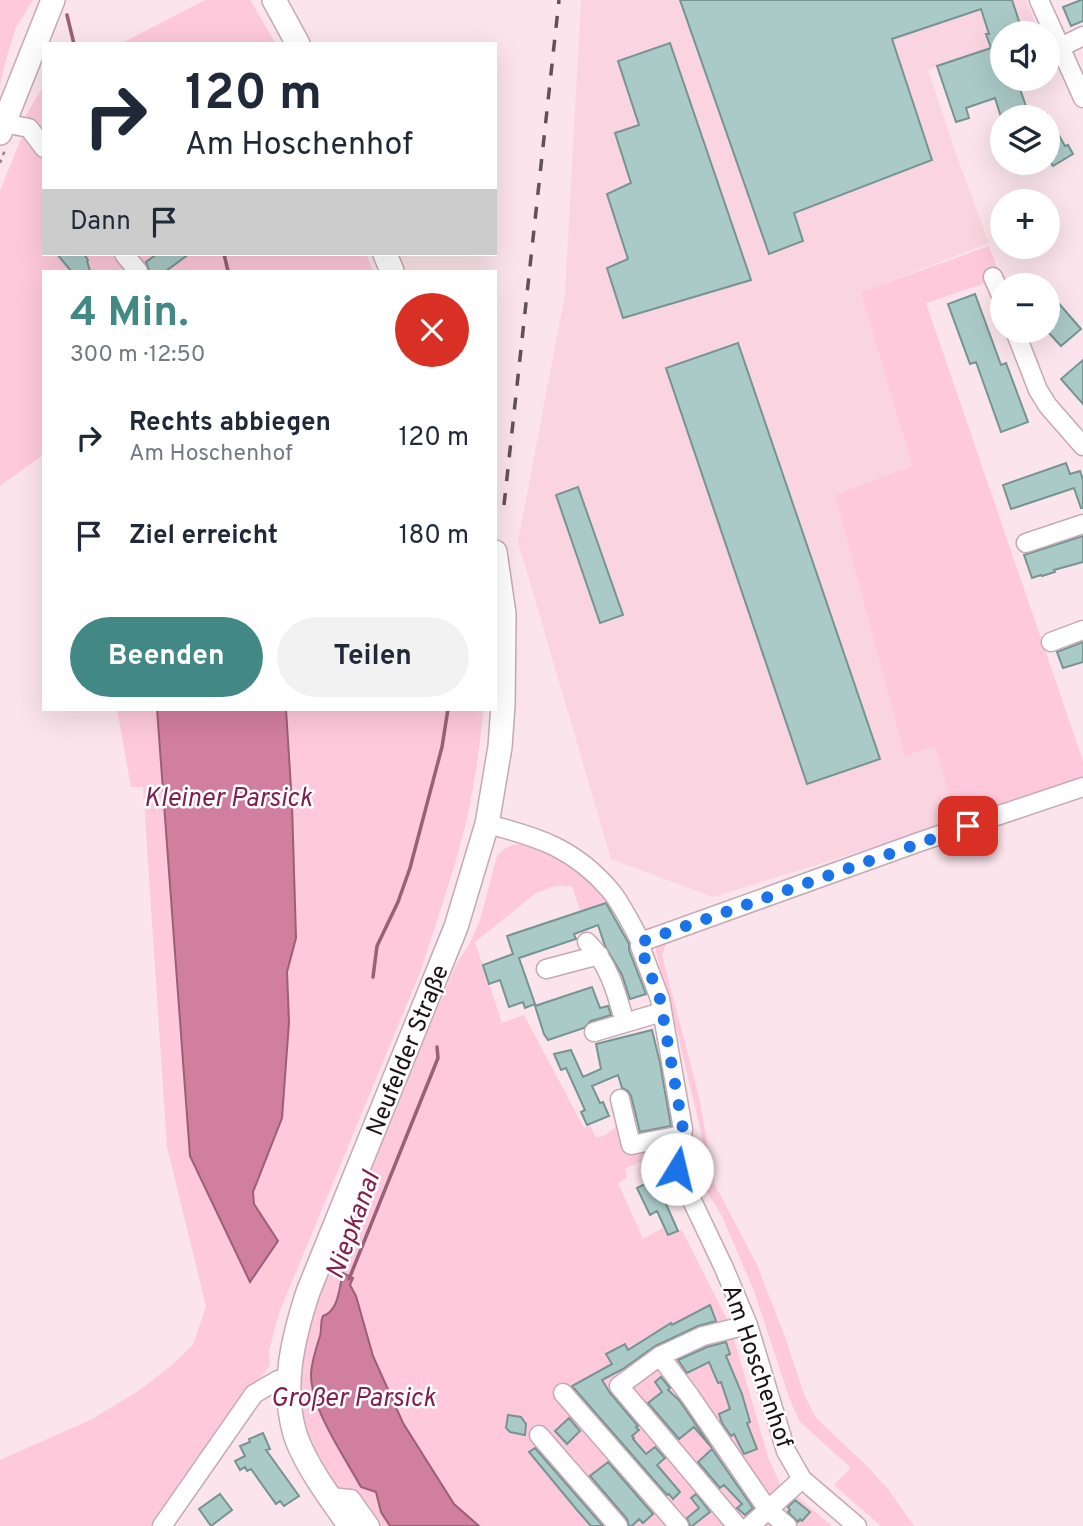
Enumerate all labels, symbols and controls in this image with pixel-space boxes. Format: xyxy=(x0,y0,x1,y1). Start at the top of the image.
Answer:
map controls xyxy=(990,21,1060,343)
button: sound xyxy=(990,21,1060,91)
text: 120 m xyxy=(185,65,322,127)
icon: right xyxy=(70,70,161,161)
button: layers xyxy=(990,105,1060,175)
text: Am Hoschenhof xyxy=(185,126,413,166)
button: + xyxy=(990,189,1060,259)
icon: arrive xyxy=(145,203,183,241)
text: Dann xyxy=(70,206,131,239)
button: − xyxy=(990,273,1060,343)
text: 4 Min. xyxy=(70,288,189,341)
button: close xyxy=(395,293,469,367)
text: 300 m · 12:50 xyxy=(70,341,206,370)
text: Rechts abbiegen xyxy=(129,407,331,440)
icon: right xyxy=(70,419,108,457)
text: 120 m xyxy=(399,422,469,455)
text: Am Hoschenhof xyxy=(129,440,293,469)
icon: arrive xyxy=(70,517,108,555)
text: Ziel erreicht xyxy=(129,520,278,553)
text: 180 m xyxy=(399,520,469,553)
button: Beenden xyxy=(70,617,263,697)
button: Teilen xyxy=(277,617,469,697)
water label: Kleiner Parsick xyxy=(144,783,313,816)
pin xyxy=(938,796,998,856)
icon: arrive xyxy=(949,807,987,845)
street label: Neufelder Straße xyxy=(361,961,457,1141)
position arrow xyxy=(640,1132,714,1206)
water label: Niepkanal xyxy=(320,1166,389,1284)
street label: Am Hoschenhof xyxy=(714,1281,798,1452)
water label: Großer Parsick xyxy=(270,1383,436,1416)

